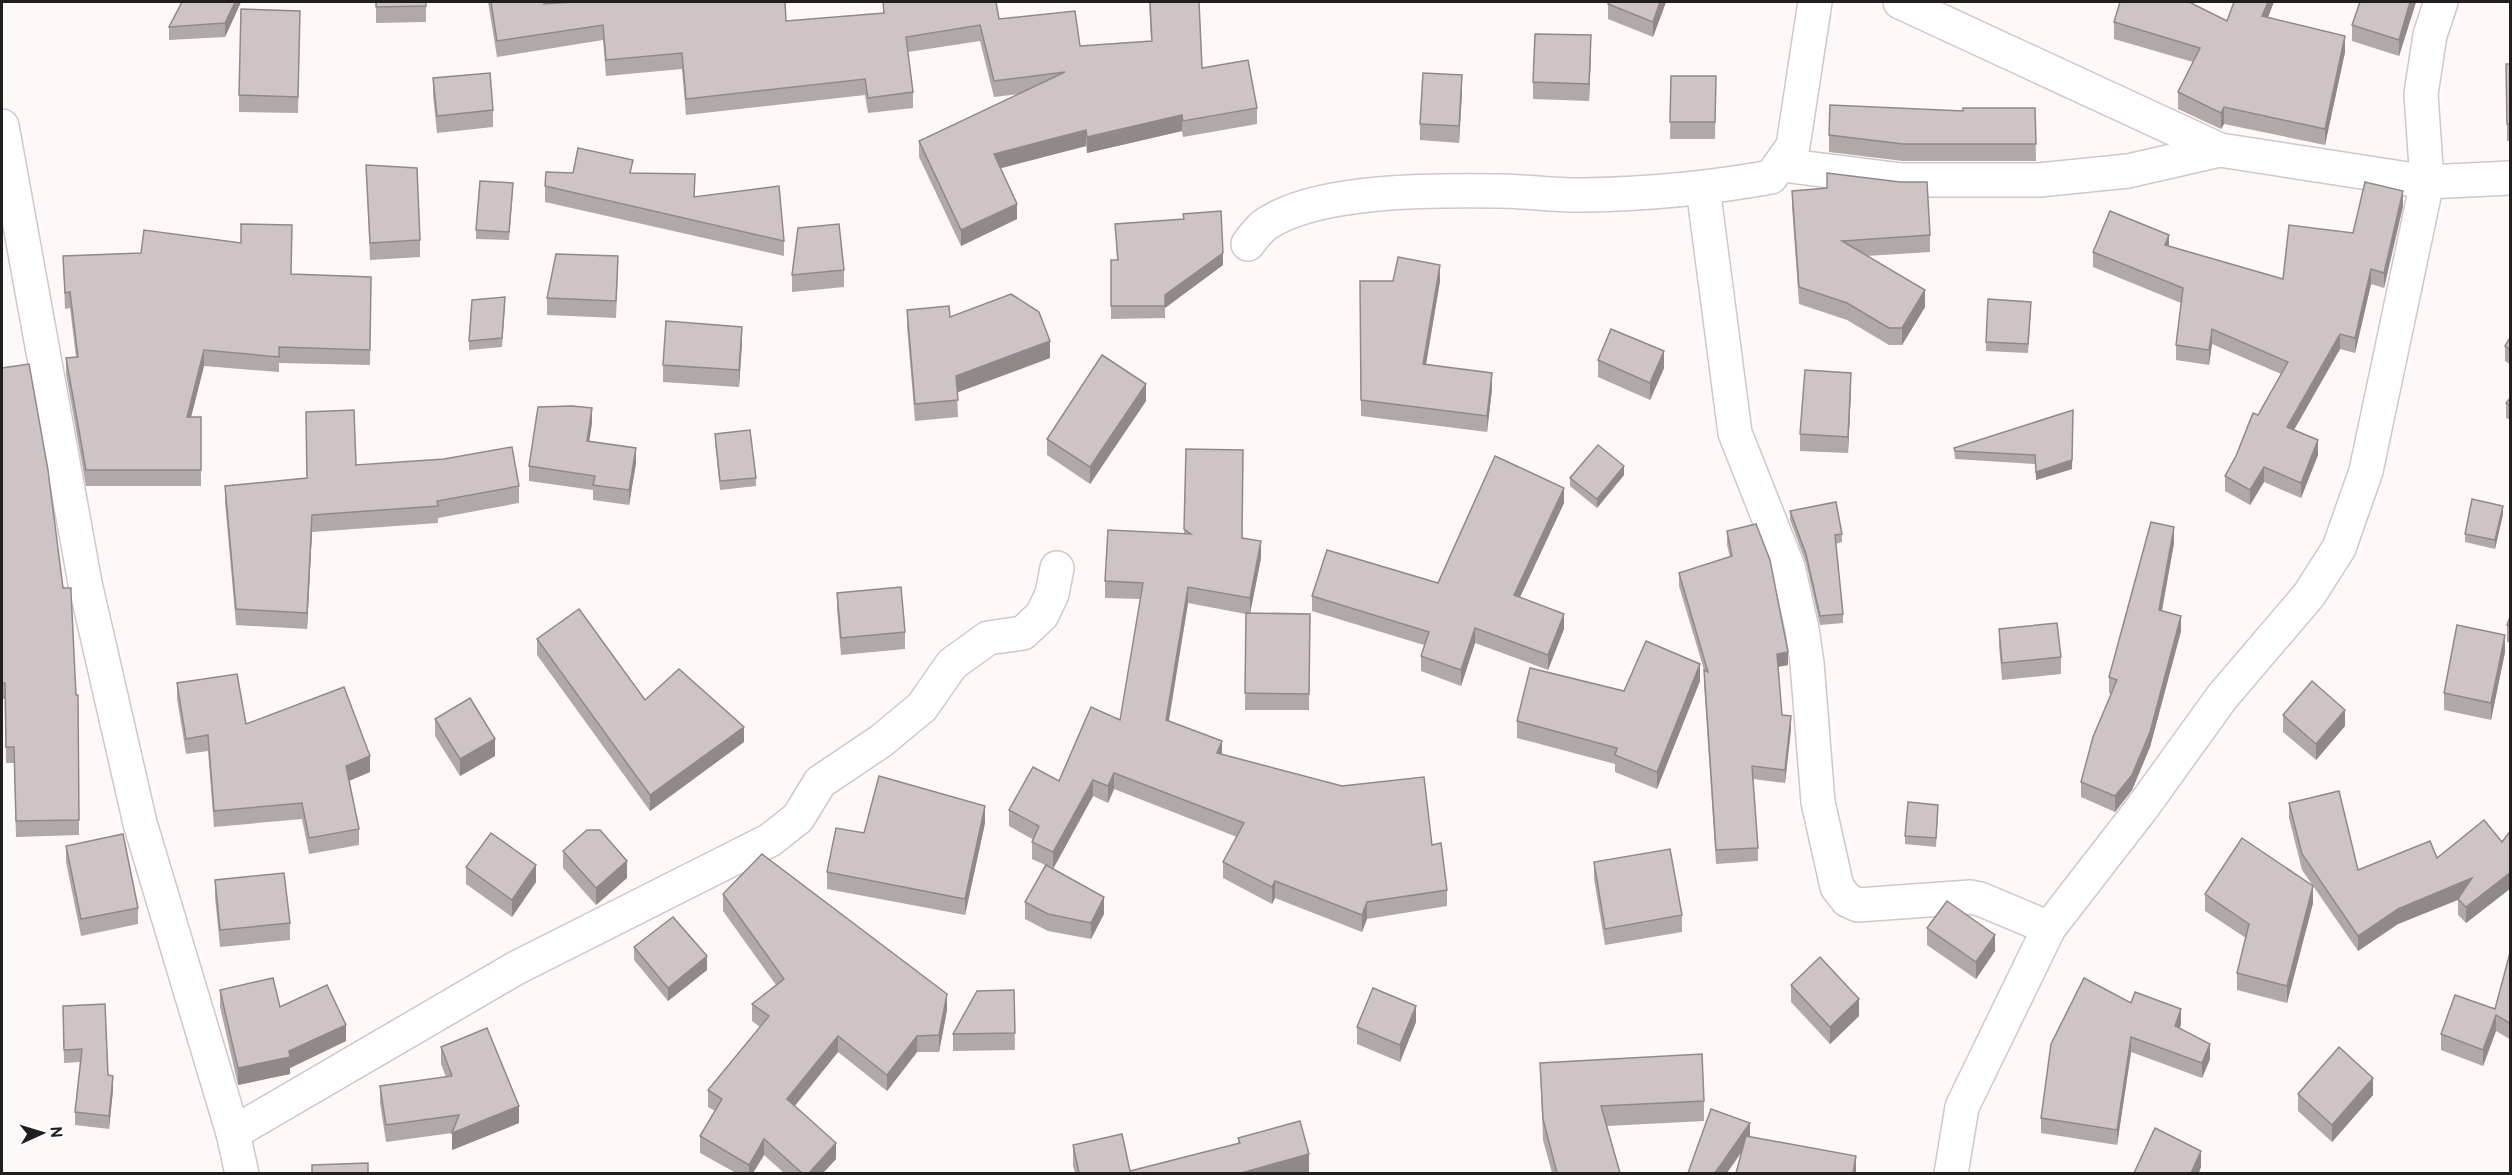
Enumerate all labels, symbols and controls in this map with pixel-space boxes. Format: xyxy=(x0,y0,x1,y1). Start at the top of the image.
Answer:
north arrow xyxy=(12,1103,72,1163)
text: N xyxy=(45,1126,65,1139)

